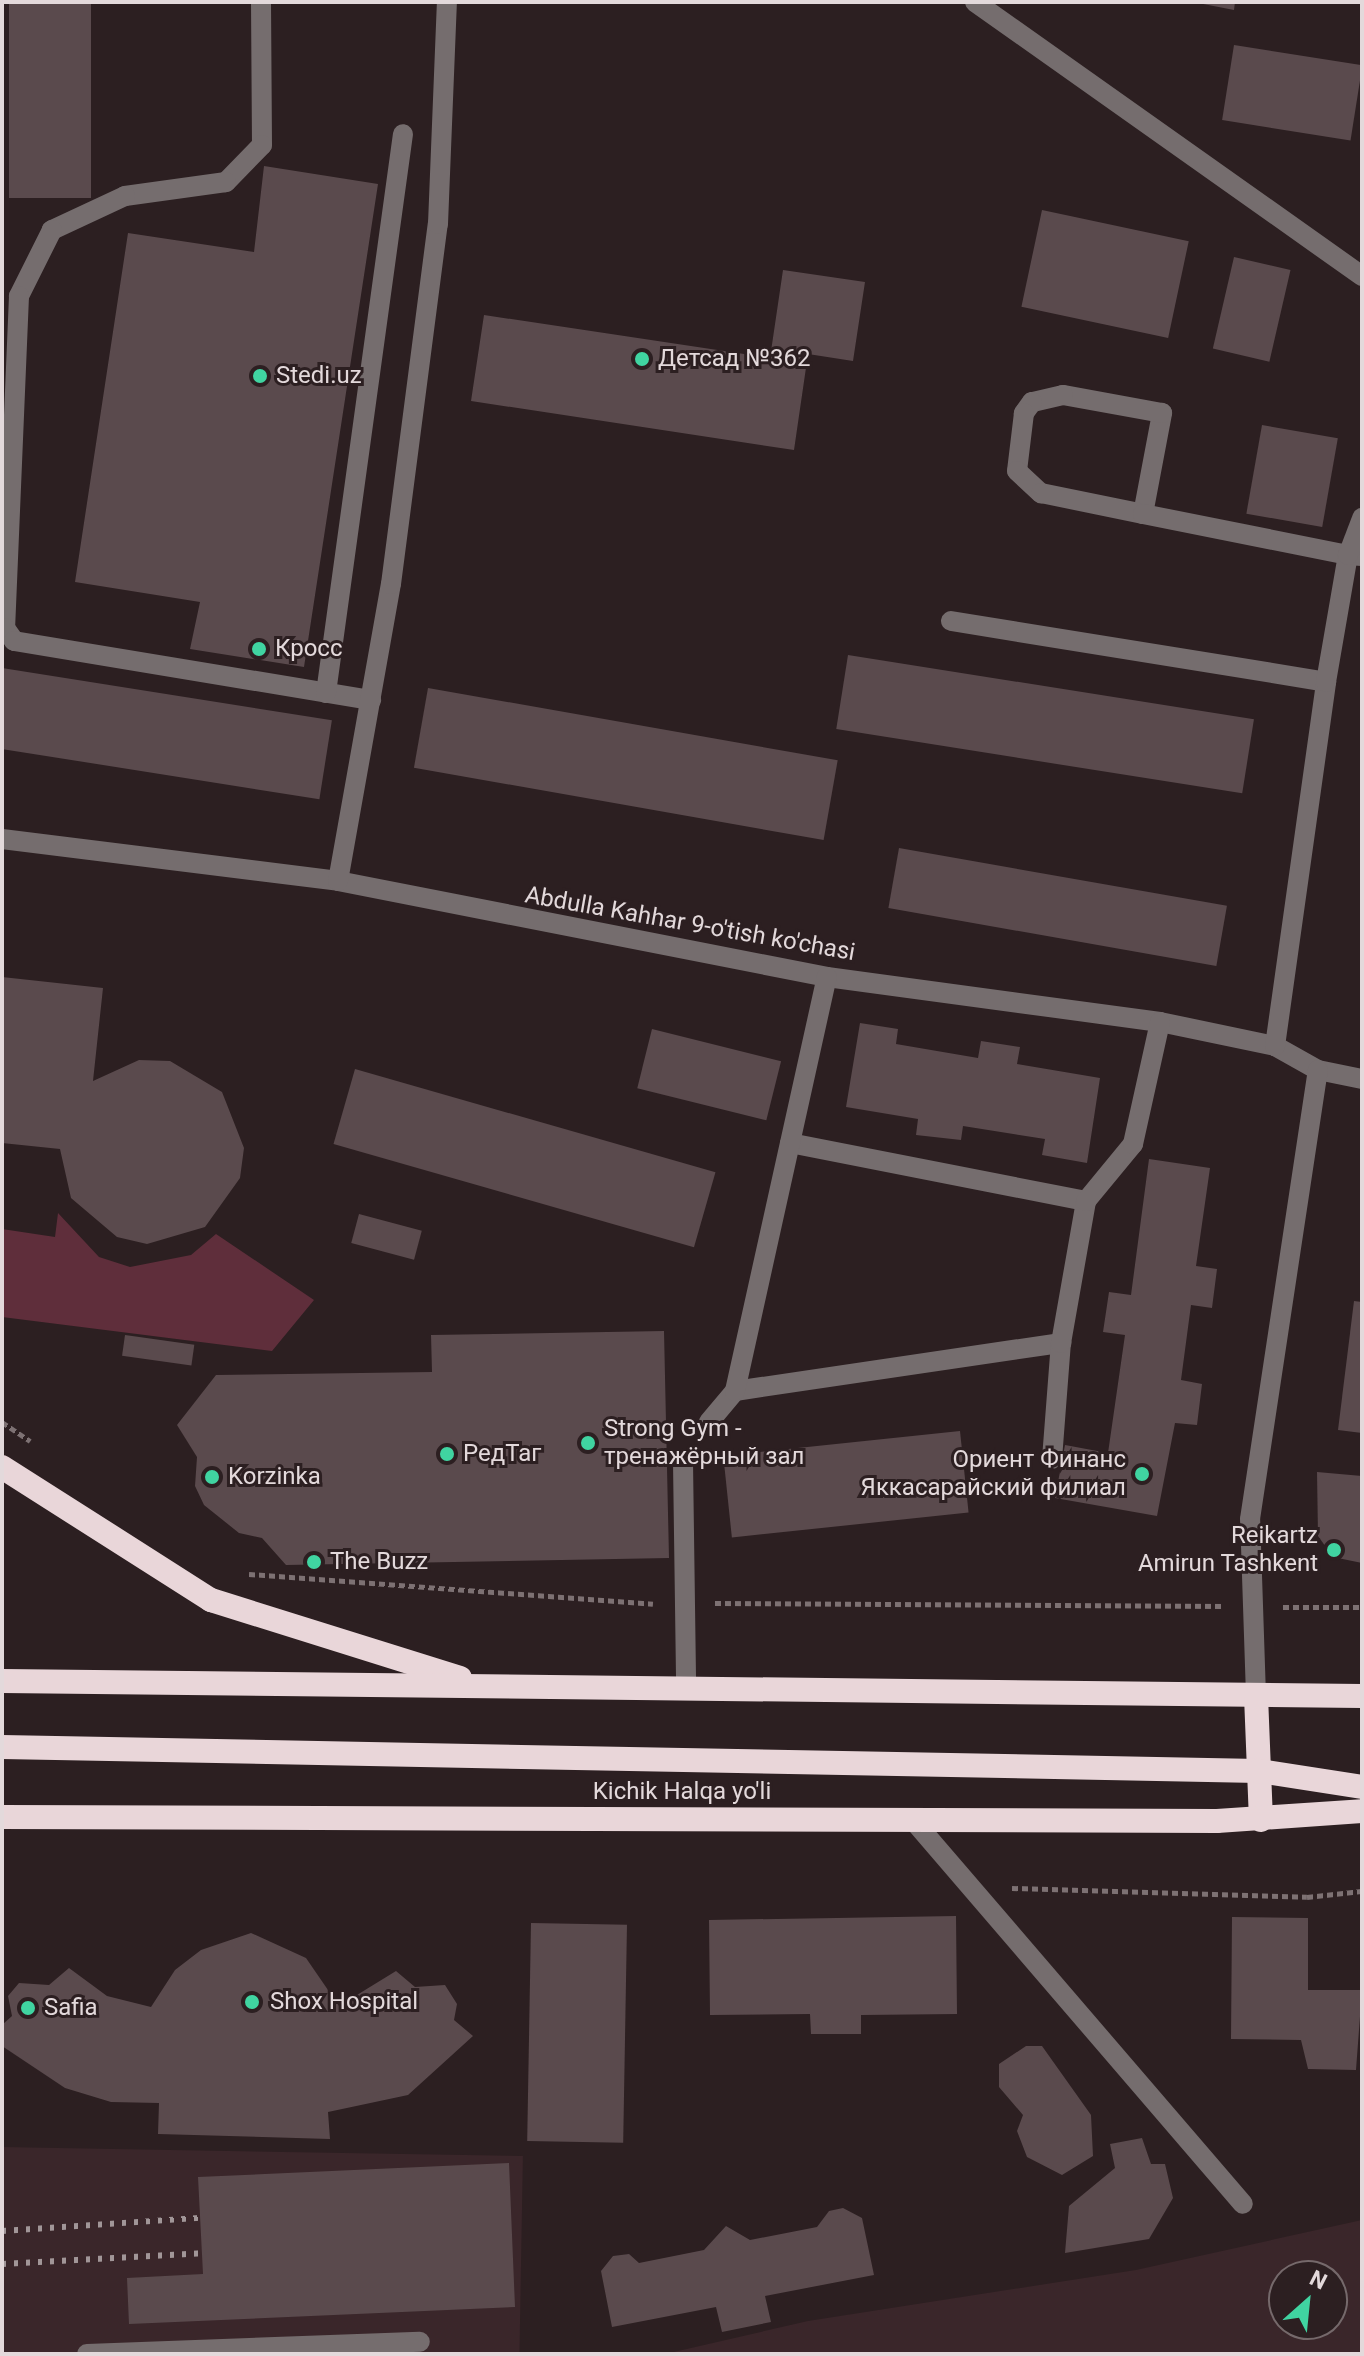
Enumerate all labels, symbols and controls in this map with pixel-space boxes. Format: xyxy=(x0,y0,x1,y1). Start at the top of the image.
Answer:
place label: Детсад №362 xyxy=(658,345,810,373)
marker: Детсад №362 xyxy=(633,350,651,368)
place label: Stedi.uz xyxy=(276,362,362,390)
marker: Stedi.uz xyxy=(251,367,269,385)
place label: Кросс xyxy=(275,635,342,663)
marker: Кросс xyxy=(250,640,268,658)
street label: Abdulla Kahhar 9-o'tish ko'chasi xyxy=(523,881,857,967)
place label: Strong Gym - тренажёрный зал xyxy=(604,1415,804,1471)
marker: Strong Gym - тренажёрный зал xyxy=(579,1434,597,1452)
place label: РедТаг xyxy=(463,1440,541,1468)
marker: РедТаг xyxy=(438,1445,456,1463)
place label: Ориент Финанс Яккасарайский филиал xyxy=(861,1446,1126,1502)
place label: Korzinka xyxy=(228,1463,321,1491)
marker: Ориент Финанс Яккасарайский филиал xyxy=(1133,1465,1151,1483)
marker: Korzinka xyxy=(203,1468,221,1486)
place label: Reikartz Amirun Tashkent xyxy=(1137,1522,1318,1578)
marker: Reikartz Amirun Tashkent xyxy=(1325,1541,1343,1559)
place label: The Buzz xyxy=(330,1548,428,1576)
marker: The Buzz xyxy=(305,1553,323,1571)
street label: Kichik Halqa yo'li xyxy=(593,1778,771,1806)
place label: Shox Hospital xyxy=(270,1988,418,2016)
marker: Shox Hospital xyxy=(241,1991,263,2013)
place label: Safia xyxy=(44,1994,98,2022)
marker: Safia xyxy=(19,1999,37,2017)
north arrow xyxy=(1268,2260,1348,2340)
text: N xyxy=(1306,2265,1331,2295)

